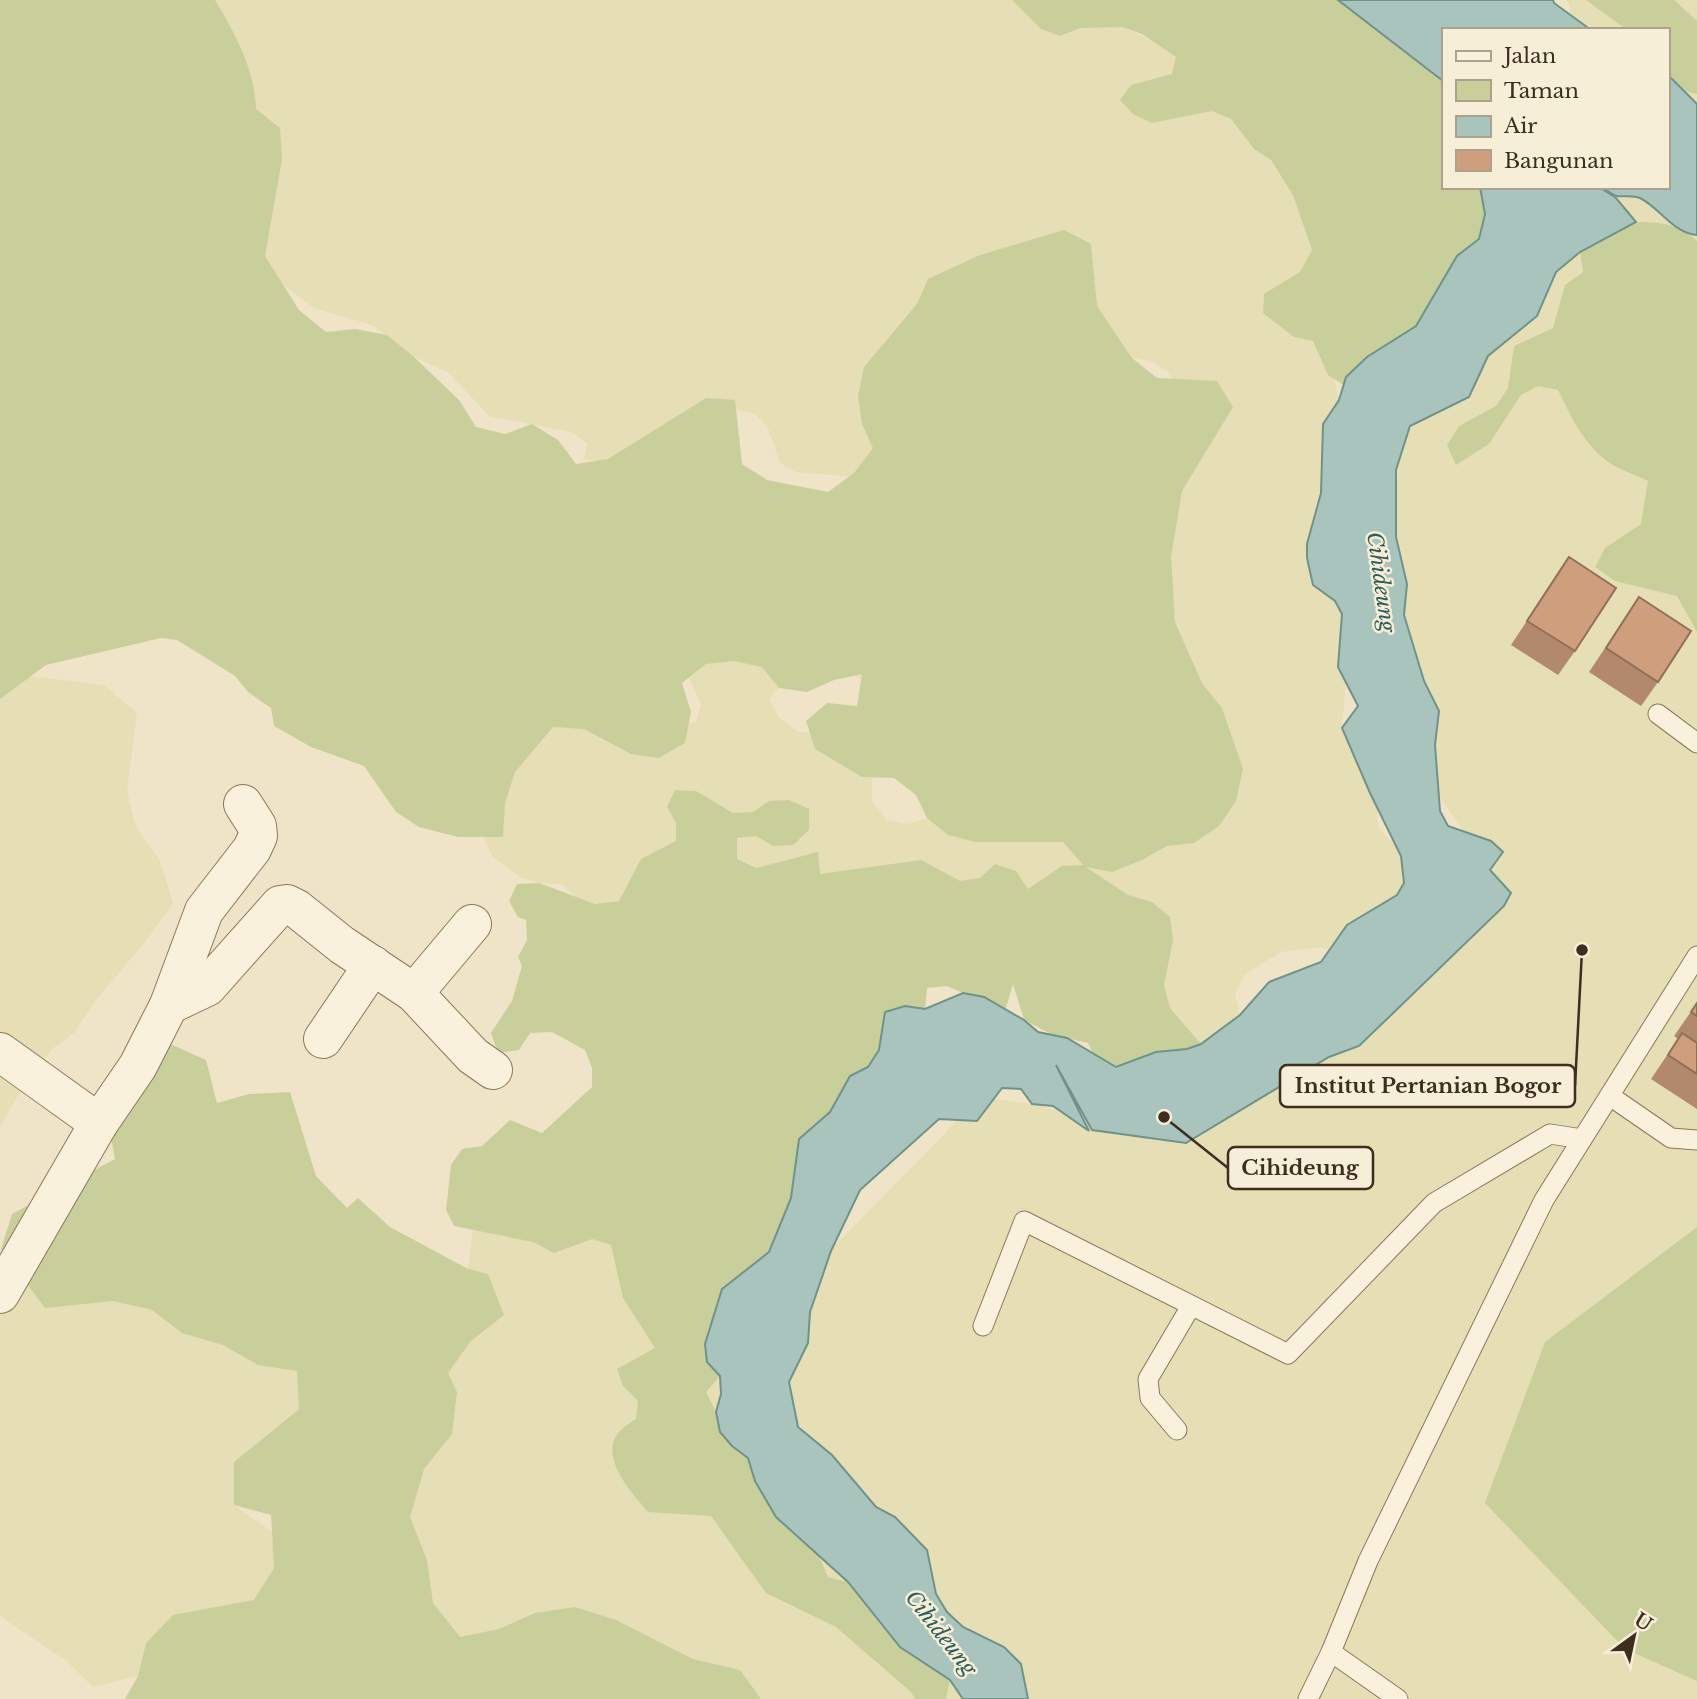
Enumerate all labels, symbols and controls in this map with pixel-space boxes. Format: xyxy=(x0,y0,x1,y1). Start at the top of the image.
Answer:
legend xyxy=(1442,28,1669,189)
text: Jalan xyxy=(1501,43,1556,69)
text: Taman xyxy=(1504,78,1579,104)
text: Air xyxy=(1503,113,1537,139)
text: Bangunan xyxy=(1504,148,1613,174)
water label: Cihideung xyxy=(1361,530,1401,635)
callout: Institut Pertanian Bogor xyxy=(1280,1065,1575,1107)
text: Institut Pertanian Bogor xyxy=(1295,1073,1562,1099)
callout: Cihideung xyxy=(1228,1147,1373,1189)
text: Cihideung xyxy=(1241,1155,1360,1181)
water label: Cihideung xyxy=(900,1585,983,1682)
north arrow xyxy=(1599,1601,1669,1671)
text: U xyxy=(1630,1608,1656,1637)

